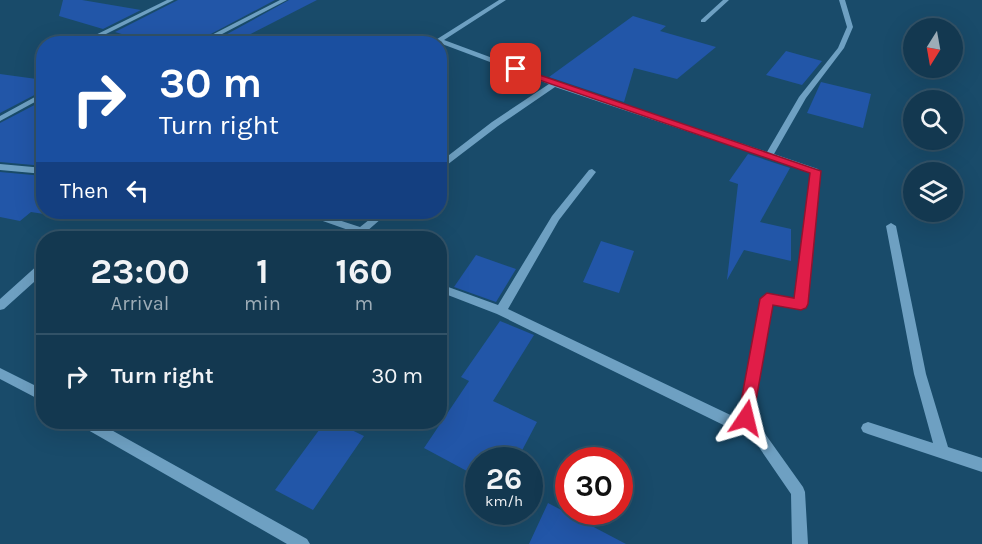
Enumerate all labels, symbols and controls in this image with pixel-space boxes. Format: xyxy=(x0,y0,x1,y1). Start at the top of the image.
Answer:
north arrow xyxy=(903,18,963,78)
map controls xyxy=(903,18,963,222)
pin xyxy=(490,43,541,94)
icon: arrive xyxy=(499,52,532,85)
text: 30 m xyxy=(159,58,262,108)
icon: right xyxy=(60,60,138,138)
button: search xyxy=(903,90,963,150)
text: Turn right xyxy=(159,109,279,141)
button: layers xyxy=(903,162,963,222)
icon: left xyxy=(121,174,154,207)
text: Then xyxy=(60,178,109,204)
text: 23:00 xyxy=(90,250,190,292)
text: 1 xyxy=(256,250,269,292)
text: 160 xyxy=(335,250,393,292)
text: Arrival xyxy=(111,292,169,315)
text: min xyxy=(244,292,281,315)
text: m xyxy=(355,292,373,315)
icon: right xyxy=(60,360,93,393)
text: Turn right xyxy=(111,363,214,389)
text: 30 m xyxy=(371,363,423,389)
position arrow xyxy=(714,386,778,450)
speed limit sign: 30 xyxy=(555,447,633,525)
text: 26 xyxy=(486,461,522,497)
text: km/h xyxy=(485,492,523,510)

